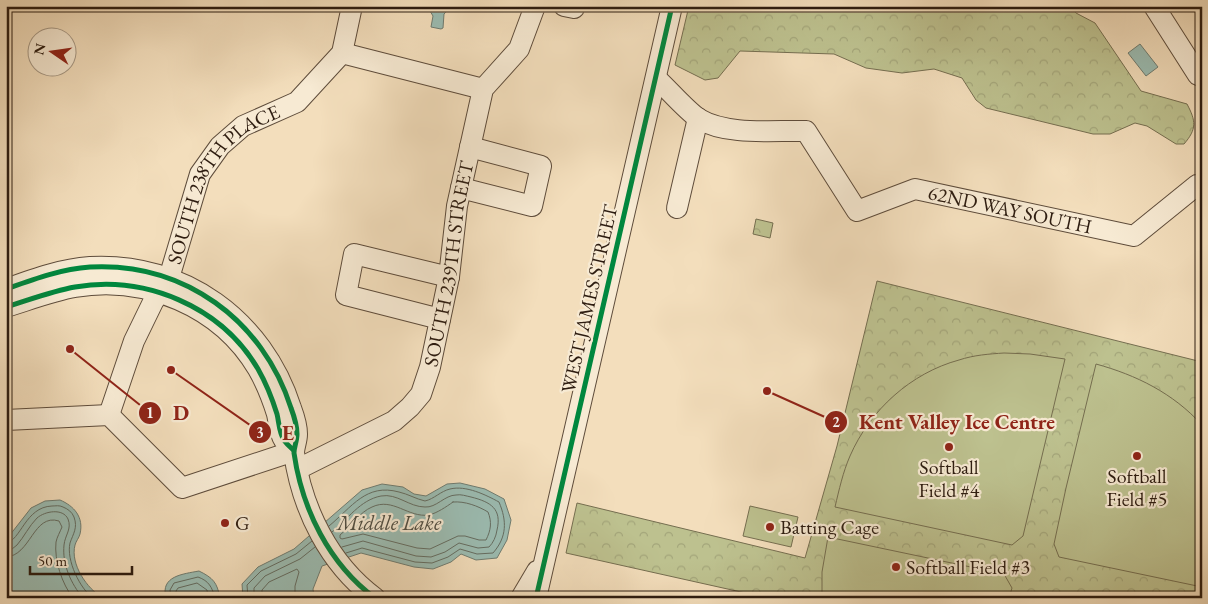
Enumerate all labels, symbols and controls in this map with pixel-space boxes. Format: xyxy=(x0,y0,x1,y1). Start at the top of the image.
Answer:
north arrow xyxy=(28,28,78,78)
text: N xyxy=(29,41,50,57)
street label: SOUTH 238TH PLACE xyxy=(161,98,284,267)
street label: SOUTH 239TH STREET xyxy=(417,158,480,369)
street label: 62ND WAY SOUTH xyxy=(926,179,1094,240)
street label: WEST JAMES STREET xyxy=(555,202,623,396)
callout: D xyxy=(138,395,199,431)
text: D xyxy=(173,399,189,426)
text: 1 xyxy=(146,403,154,422)
callout: Kent Valley Ice Centre xyxy=(824,404,1065,440)
text: Kent Valley Ice Centre xyxy=(859,408,1055,435)
text: 2 xyxy=(832,412,840,431)
callout: E xyxy=(247,414,304,450)
text: E xyxy=(282,419,294,446)
text: 3 xyxy=(256,423,264,442)
marker: Softball Field #4 xyxy=(943,441,955,453)
marker: Softball Field #5 xyxy=(1131,450,1143,462)
place label: Softball Field #4 xyxy=(919,454,980,503)
place label: Softball Field #5 xyxy=(1107,463,1167,512)
water label: Middle Lake xyxy=(335,509,442,536)
place label: G xyxy=(235,510,250,536)
place label: Batting Cage xyxy=(780,514,879,540)
marker: G xyxy=(219,517,231,529)
marker: Batting Cage xyxy=(764,521,776,533)
scale bar xyxy=(30,544,132,576)
text: 50 m xyxy=(38,551,67,570)
place label: Softball Field #3 xyxy=(906,554,1030,580)
marker: Softball Field #3 xyxy=(890,561,902,573)

